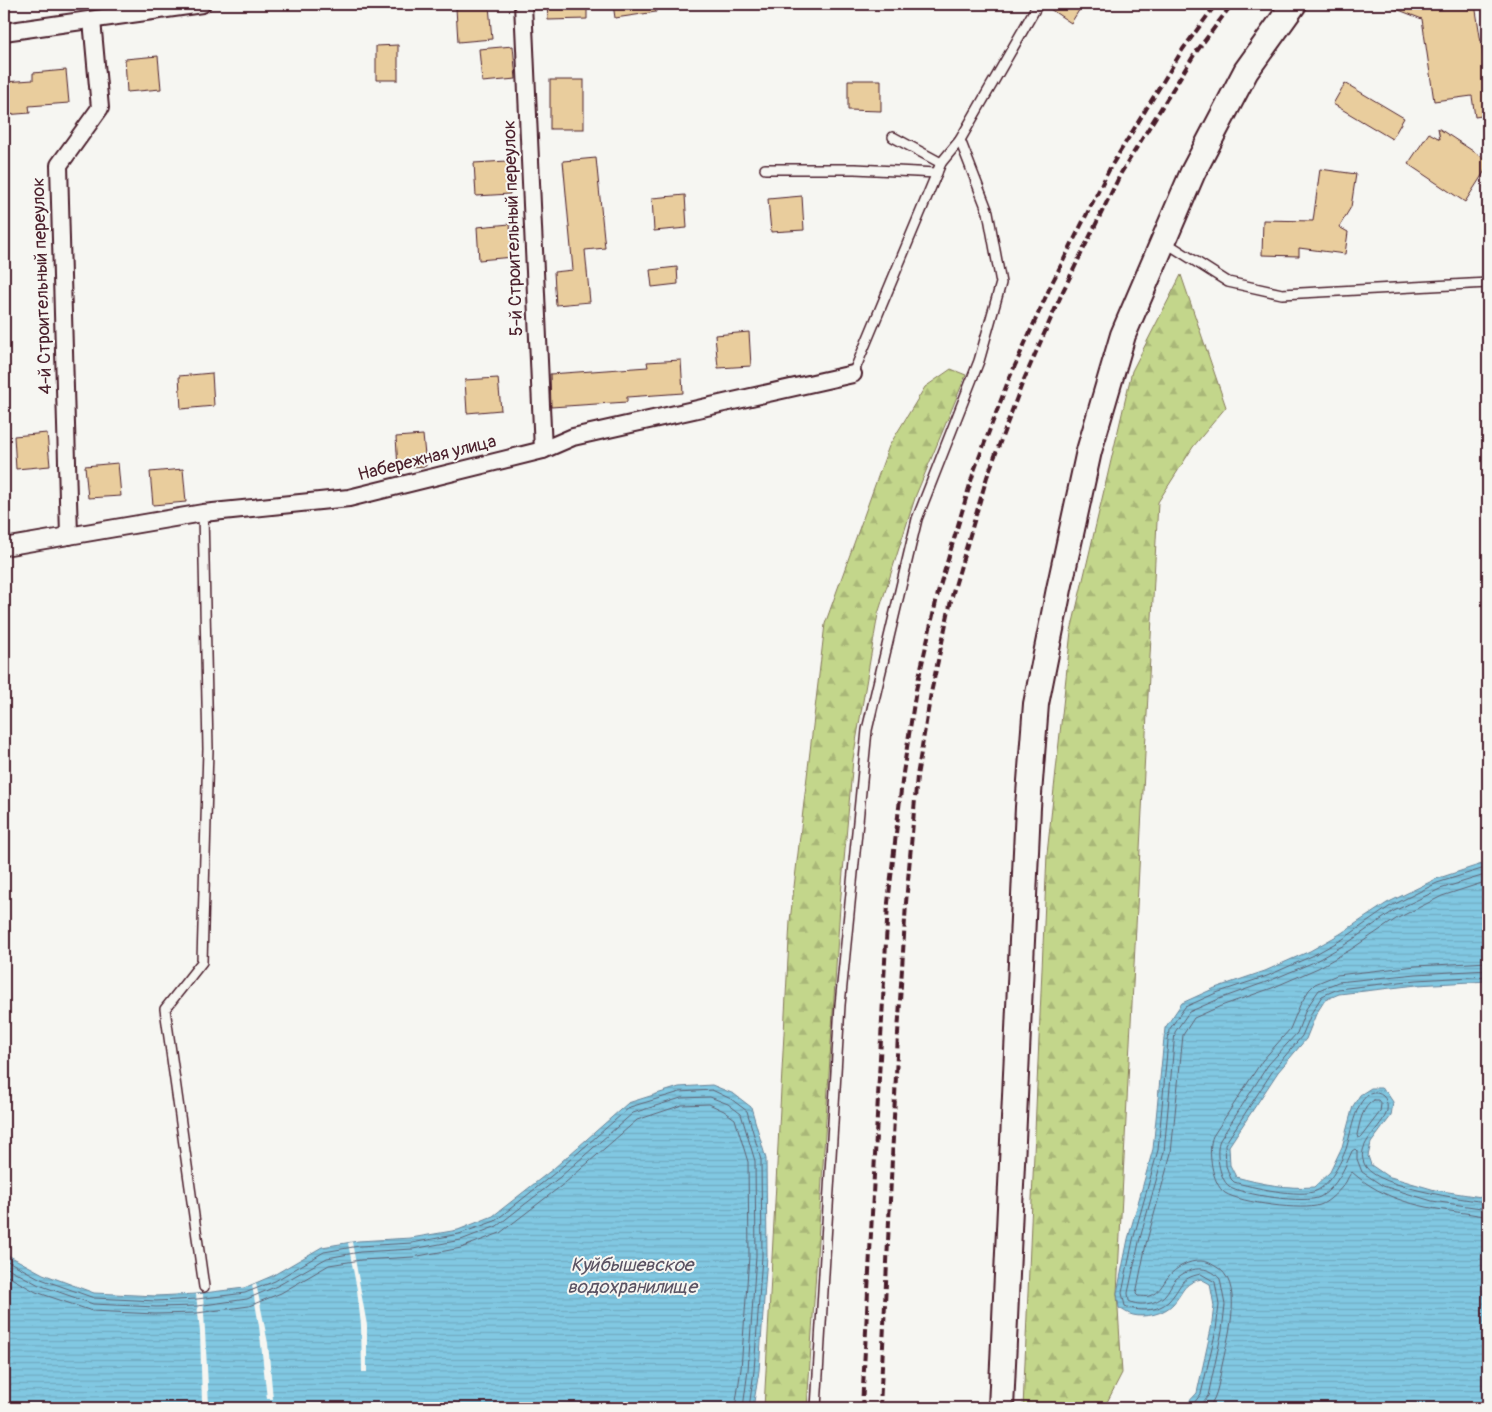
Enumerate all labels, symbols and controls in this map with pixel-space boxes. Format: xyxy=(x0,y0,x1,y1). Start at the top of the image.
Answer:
street label: 5-й Строительный переулок xyxy=(498,119,528,337)
street label: 4-й Строительный переулок xyxy=(27,177,57,395)
street label: Набережная улица xyxy=(355,430,499,486)
water label: Куйбышевское водохранилище xyxy=(567,1253,698,1299)

